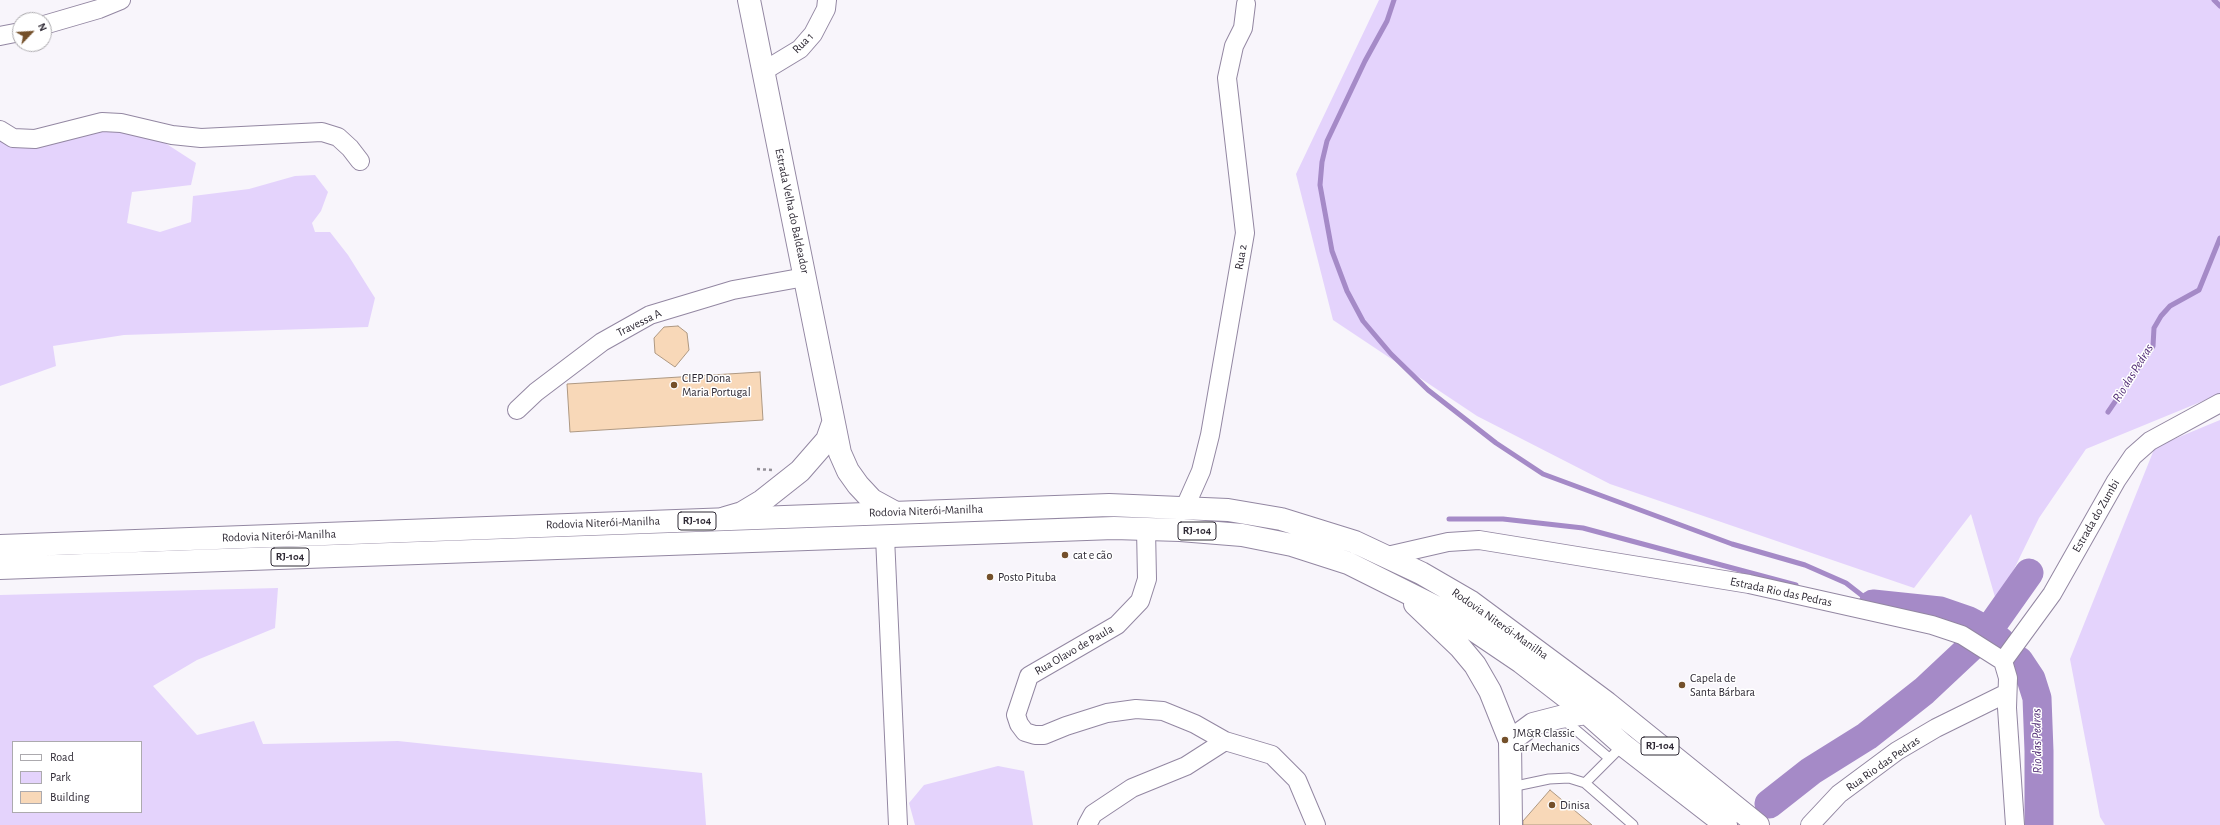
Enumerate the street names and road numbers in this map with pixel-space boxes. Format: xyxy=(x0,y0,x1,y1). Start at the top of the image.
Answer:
street label: Rua 1 xyxy=(789,29,817,57)
street label: Estrada Velha do Baldeador xyxy=(772,147,812,275)
street label: Rua 2 xyxy=(1232,243,1250,271)
street label: Travessa A xyxy=(614,306,664,340)
street label: Estrada do Zumbi xyxy=(2069,477,2123,555)
street label: Rodovia Niterói-Manilha xyxy=(869,502,983,520)
road number: RJ-104 xyxy=(678,512,716,530)
street label: Rodovia Niterói-Manilha xyxy=(546,514,660,532)
road number: RJ-104 xyxy=(1178,522,1216,540)
street label: Rodovia Niterói-Manilha xyxy=(222,527,336,545)
road number: RJ-104 xyxy=(271,548,309,566)
street label: Estrada Rio das Pedras xyxy=(1729,574,1833,610)
street label: Rodovia Niterói-Manilha xyxy=(1449,585,1551,663)
street label: Rua Olavo de Paula xyxy=(1032,622,1116,678)
street label: Rua Rio das Pedras xyxy=(1843,733,1923,795)
road number: RJ-104 xyxy=(1641,737,1679,755)

